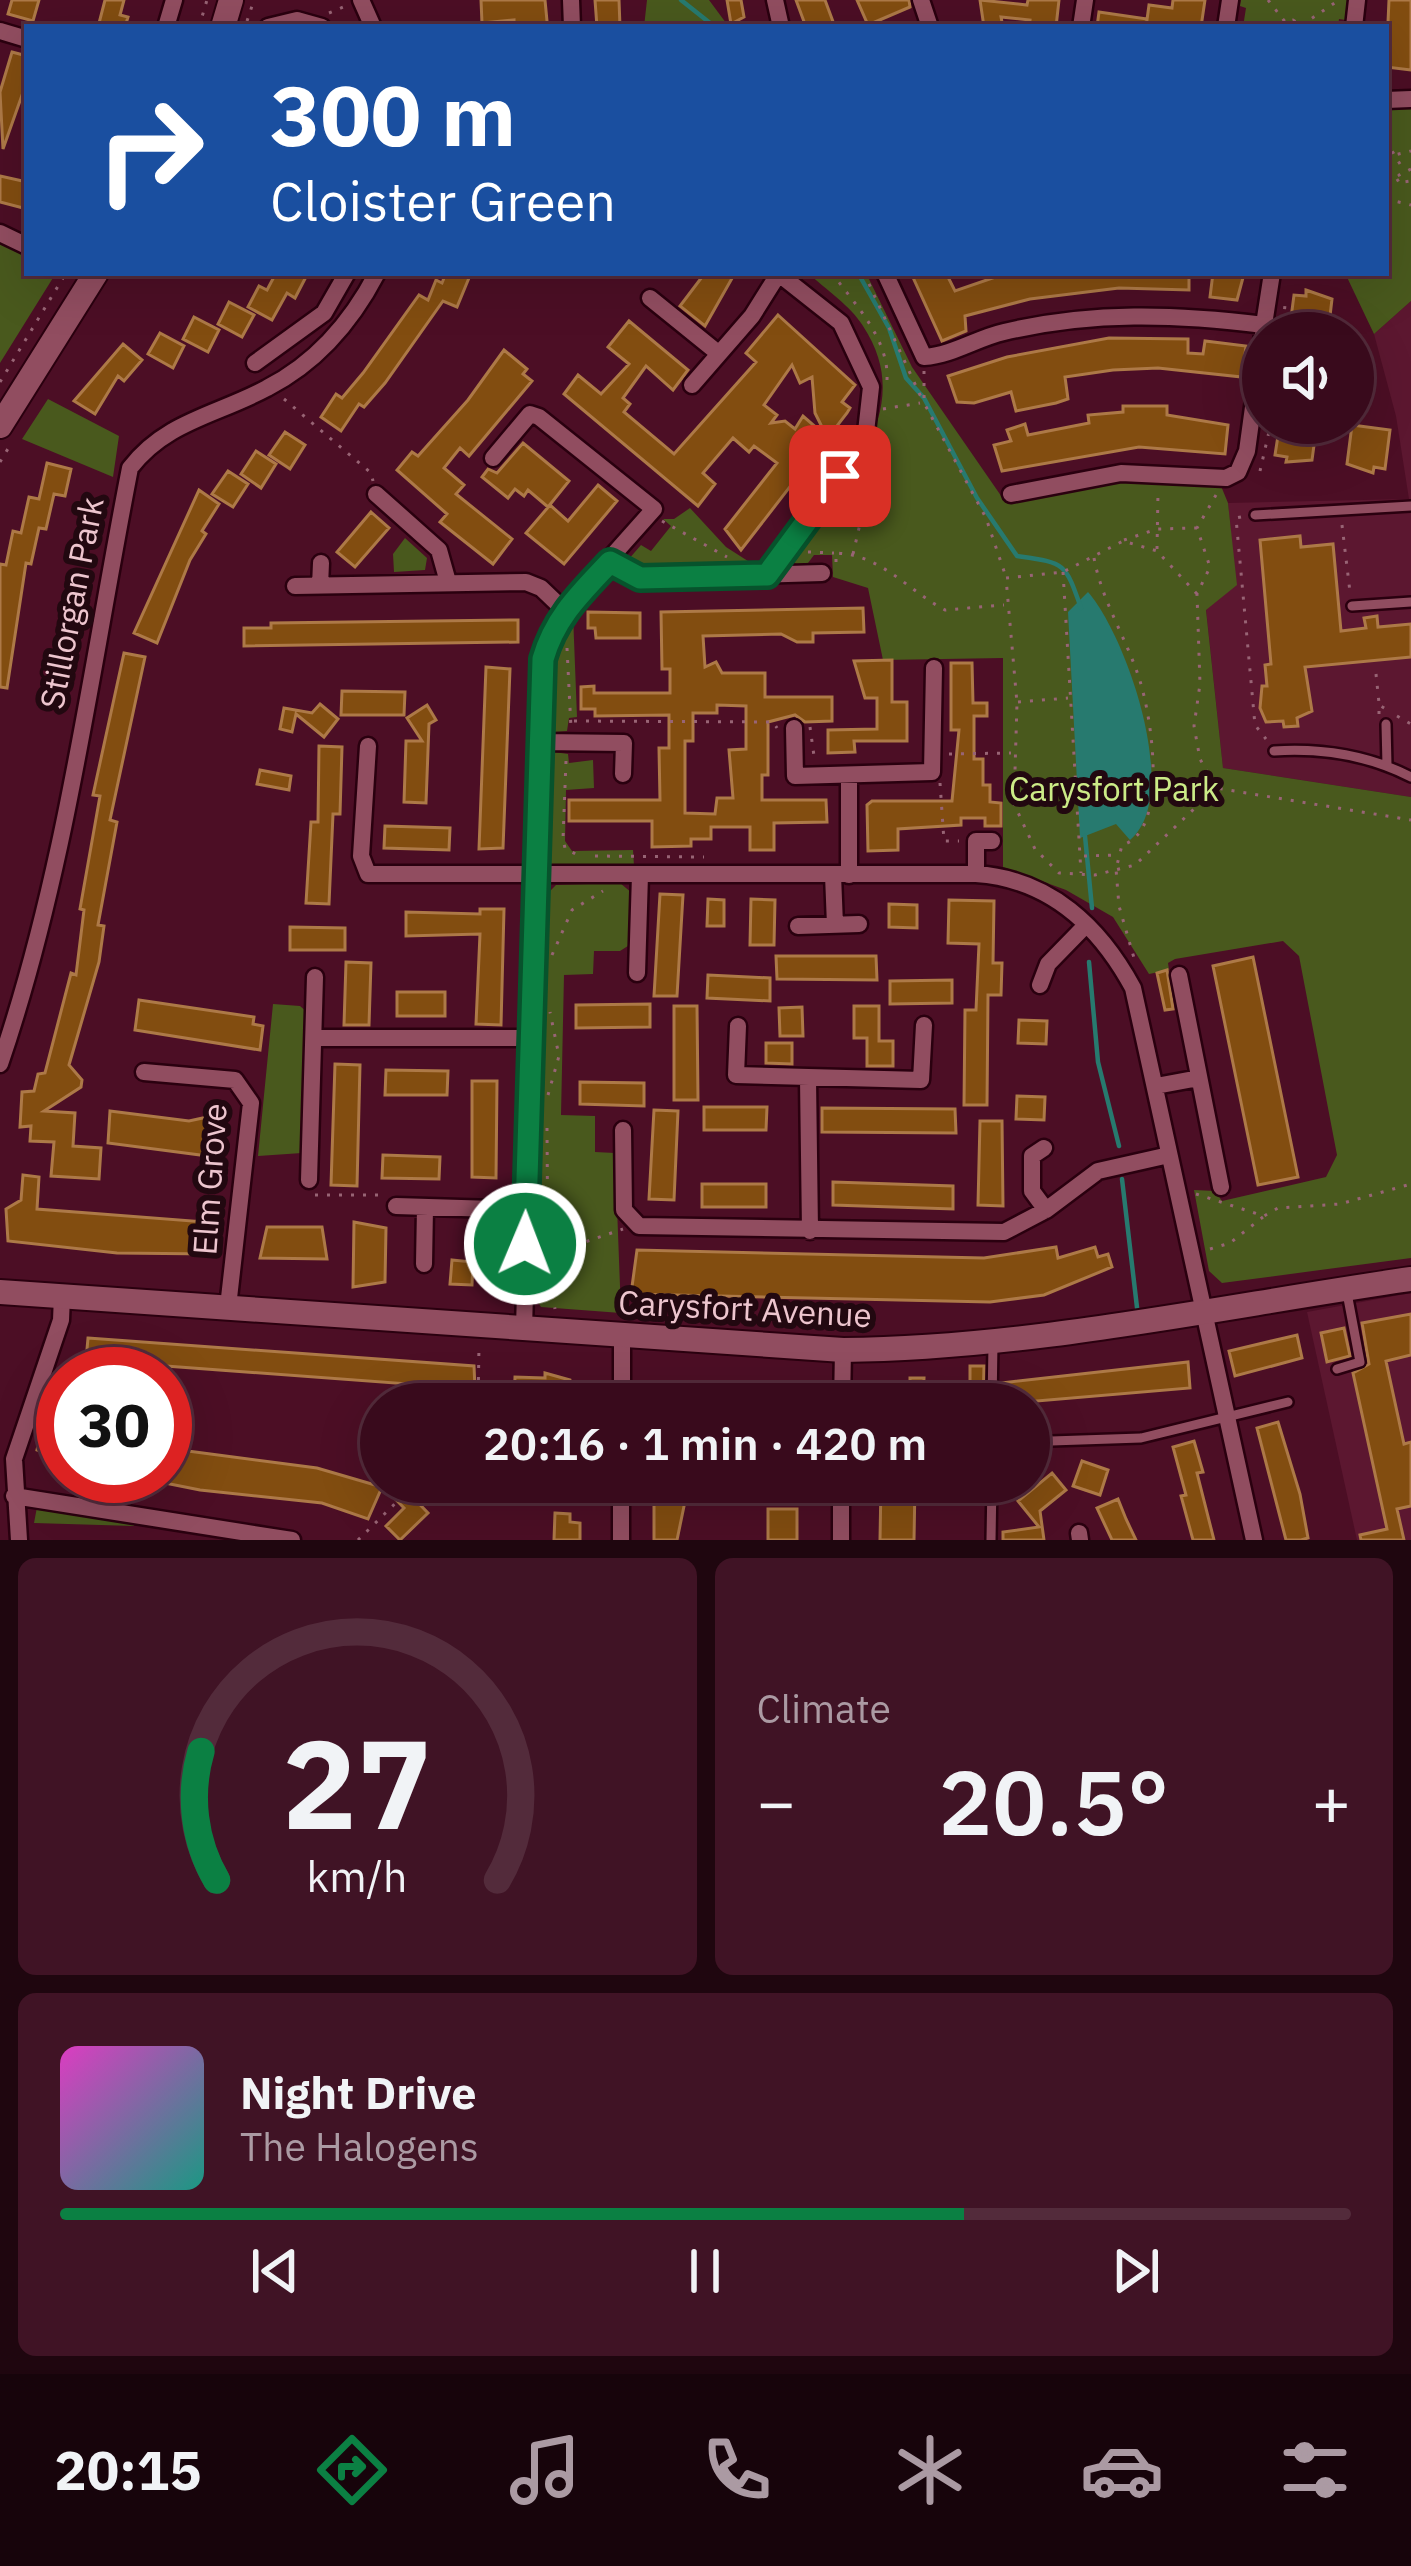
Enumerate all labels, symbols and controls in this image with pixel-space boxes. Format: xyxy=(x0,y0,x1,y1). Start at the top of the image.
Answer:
text: 300 m xyxy=(270,60,516,169)
icon: right xyxy=(72,72,228,228)
text: Cloister Green xyxy=(270,166,616,236)
map controls xyxy=(1242,312,1374,444)
button: sound xyxy=(1242,312,1374,444)
pin xyxy=(789,425,891,527)
icon: arrive xyxy=(807,443,873,509)
street label: Stillorgan Park xyxy=(29,493,113,713)
park label: Carysfort Park xyxy=(1009,767,1219,810)
street label: Elm Grove xyxy=(182,1102,236,1256)
position arrow xyxy=(462,1181,588,1307)
street label: Carysfort Avenue xyxy=(617,1280,873,1336)
speed limit sign: 30 xyxy=(36,1347,192,1503)
text: 20:16 · 1 min · 420 m xyxy=(483,1414,927,1472)
text: Climate xyxy=(757,1683,891,1734)
text: 27 xyxy=(282,1701,432,1863)
text: 20.5° xyxy=(938,1743,1169,1860)
text: − xyxy=(757,1758,796,1844)
text: + xyxy=(1311,1758,1351,1844)
text: km/h xyxy=(307,1847,408,1903)
text: Night Drive xyxy=(240,2063,477,2121)
text: The Halogens xyxy=(240,2121,479,2172)
icon: previous xyxy=(242,2238,308,2304)
icon: pause xyxy=(672,2238,738,2304)
icon: next xyxy=(1103,2238,1169,2304)
icon: directions xyxy=(310,2428,394,2512)
icon: music xyxy=(503,2428,587,2512)
icon: phone xyxy=(695,2428,779,2512)
icon: climate xyxy=(888,2428,972,2512)
icon: car xyxy=(1080,2428,1164,2512)
icon: filters xyxy=(1273,2428,1357,2512)
text: 20:15 xyxy=(54,2435,202,2505)

